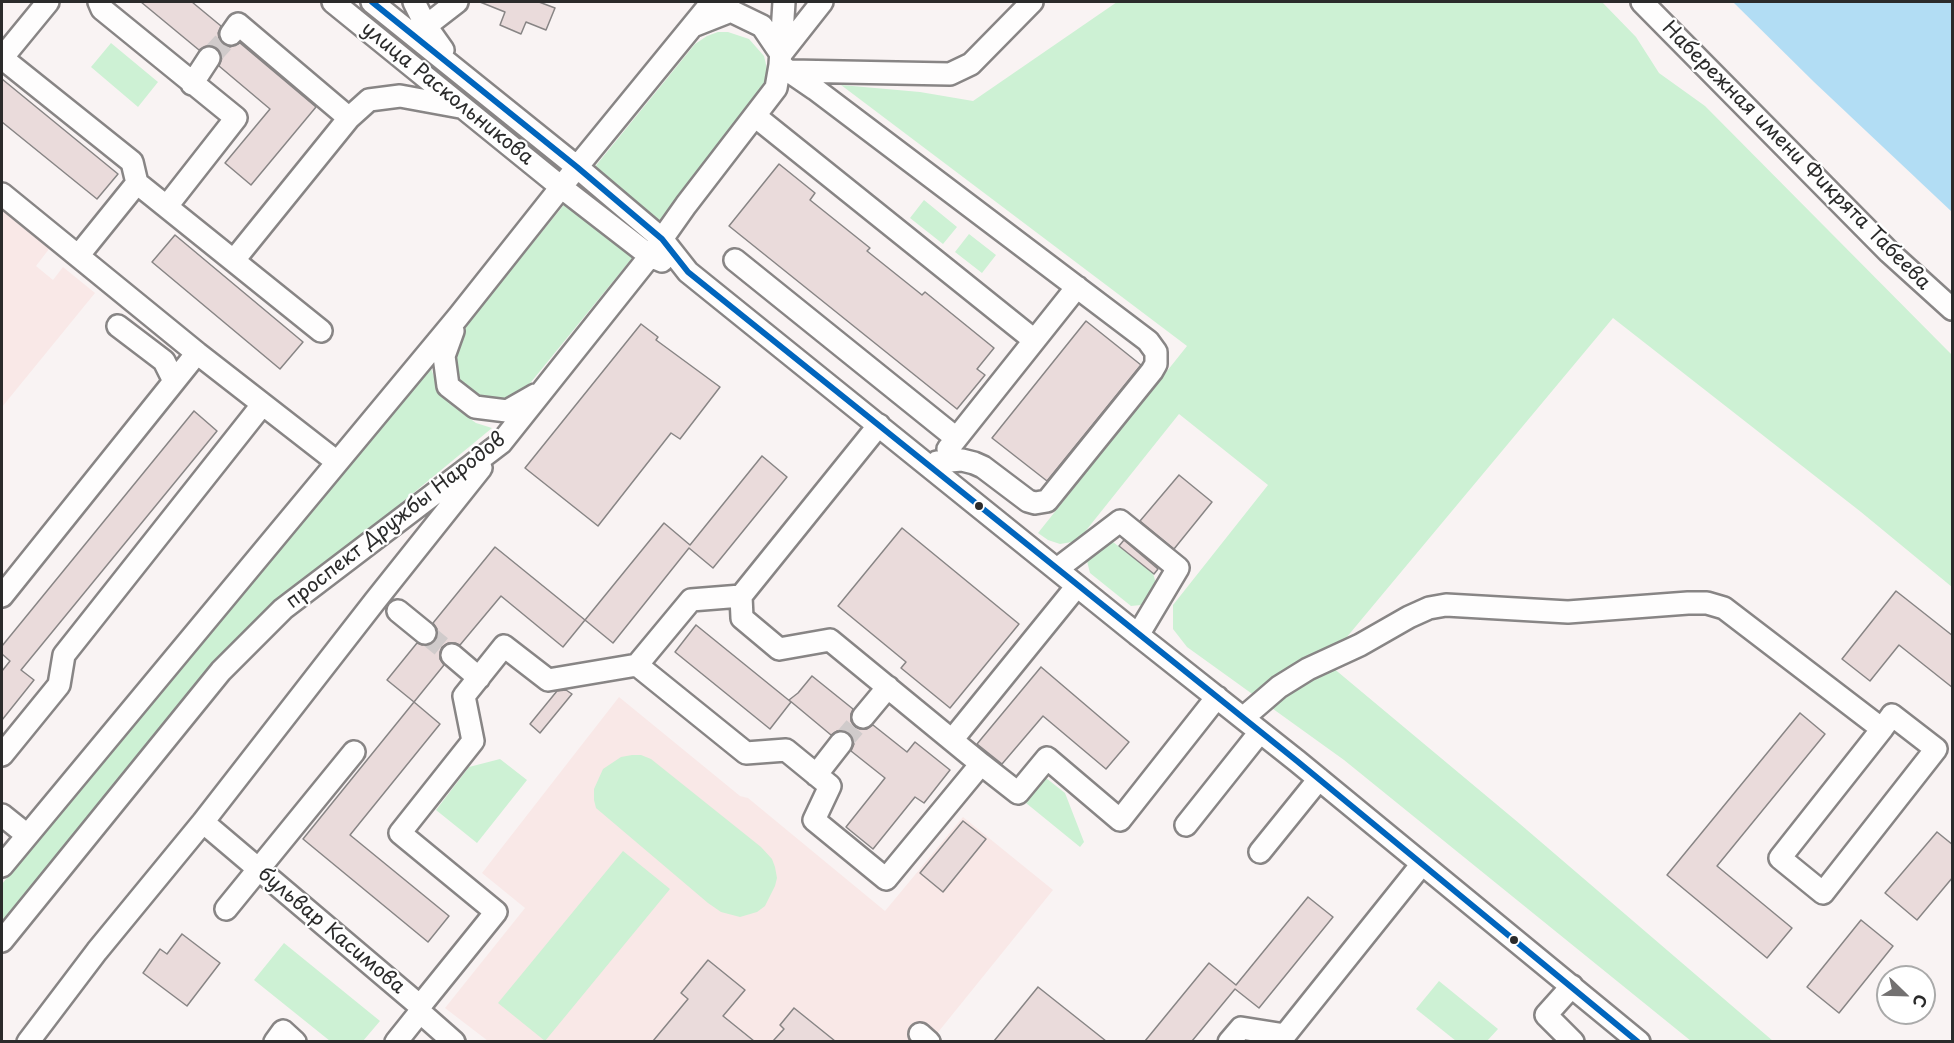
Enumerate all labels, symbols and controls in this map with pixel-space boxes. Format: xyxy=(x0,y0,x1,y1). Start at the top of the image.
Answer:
street label: улица Раскольникова xyxy=(356,17,538,171)
street label: Набережная имени Фикрята Табеева xyxy=(1657,17,1935,295)
street label: проспект Дружбы Народов xyxy=(281,428,511,614)
unlabelled marker xyxy=(973,500,985,512)
street label: бульвар Касимова xyxy=(253,862,409,1000)
unlabelled marker xyxy=(1508,934,1520,946)
north arrow xyxy=(1876,965,1936,1025)
text: С xyxy=(1907,991,1934,1011)

